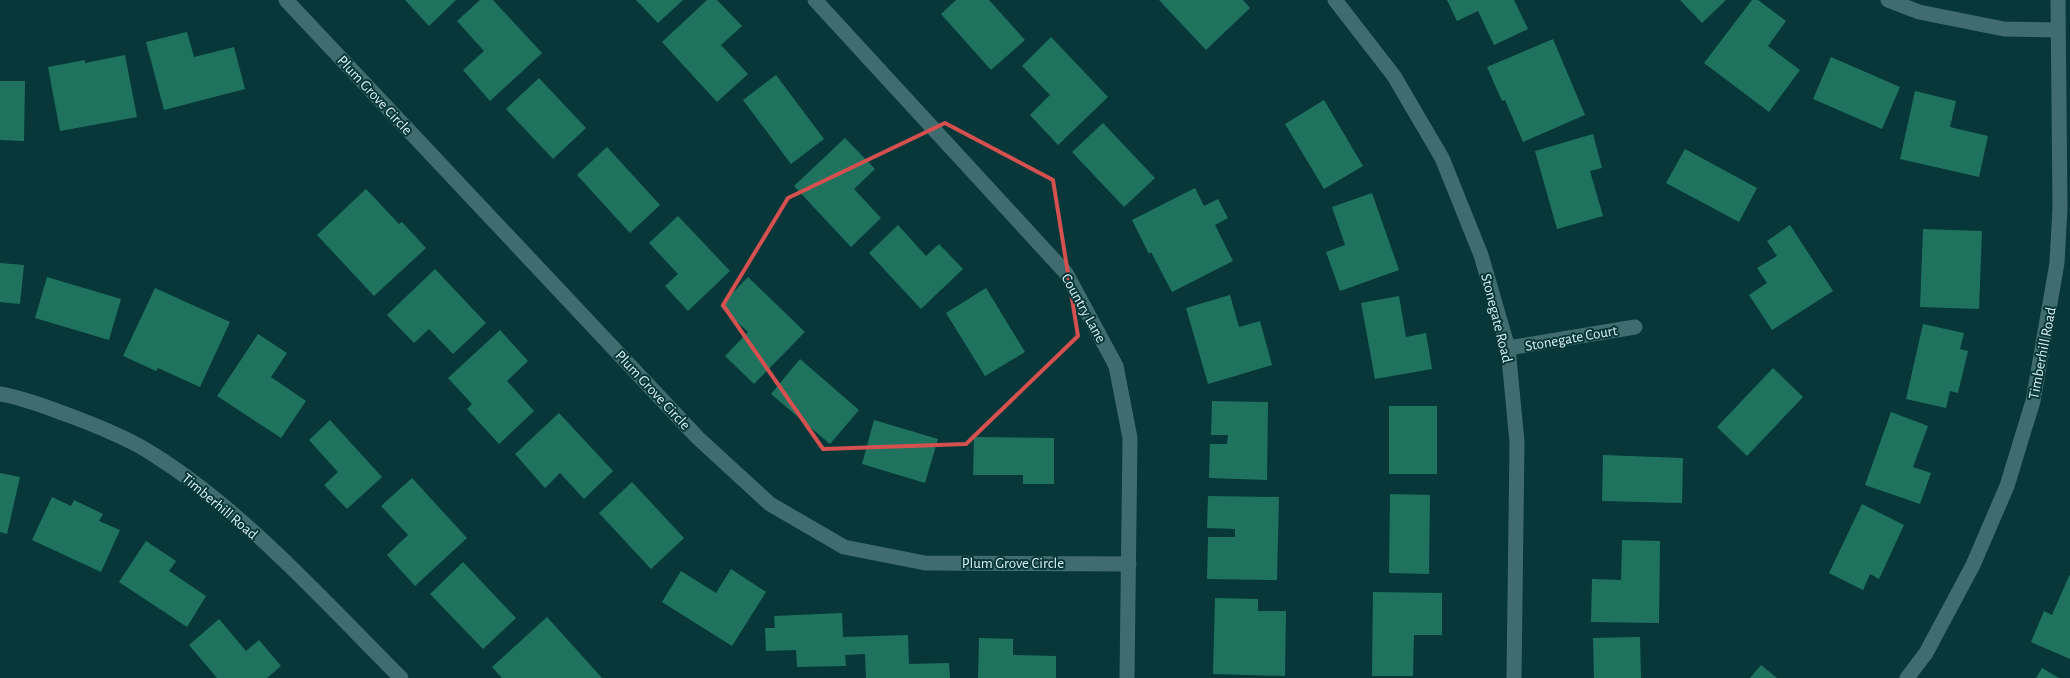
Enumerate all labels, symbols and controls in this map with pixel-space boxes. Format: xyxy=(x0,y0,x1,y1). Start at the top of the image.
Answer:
street label: Plum Grove Circle xyxy=(334,53,415,138)
street label: Country Lane xyxy=(1058,271,1109,345)
street label: Stonegate Road xyxy=(1478,272,1515,364)
street label: Timberhill Road xyxy=(2026,305,2059,400)
street label: Stonegate Court xyxy=(1524,323,1619,354)
street label: Plum Grove Circle xyxy=(612,348,693,433)
street label: Timberhill Road xyxy=(179,471,261,542)
street label: Plum Grove Circle xyxy=(962,556,1064,571)

